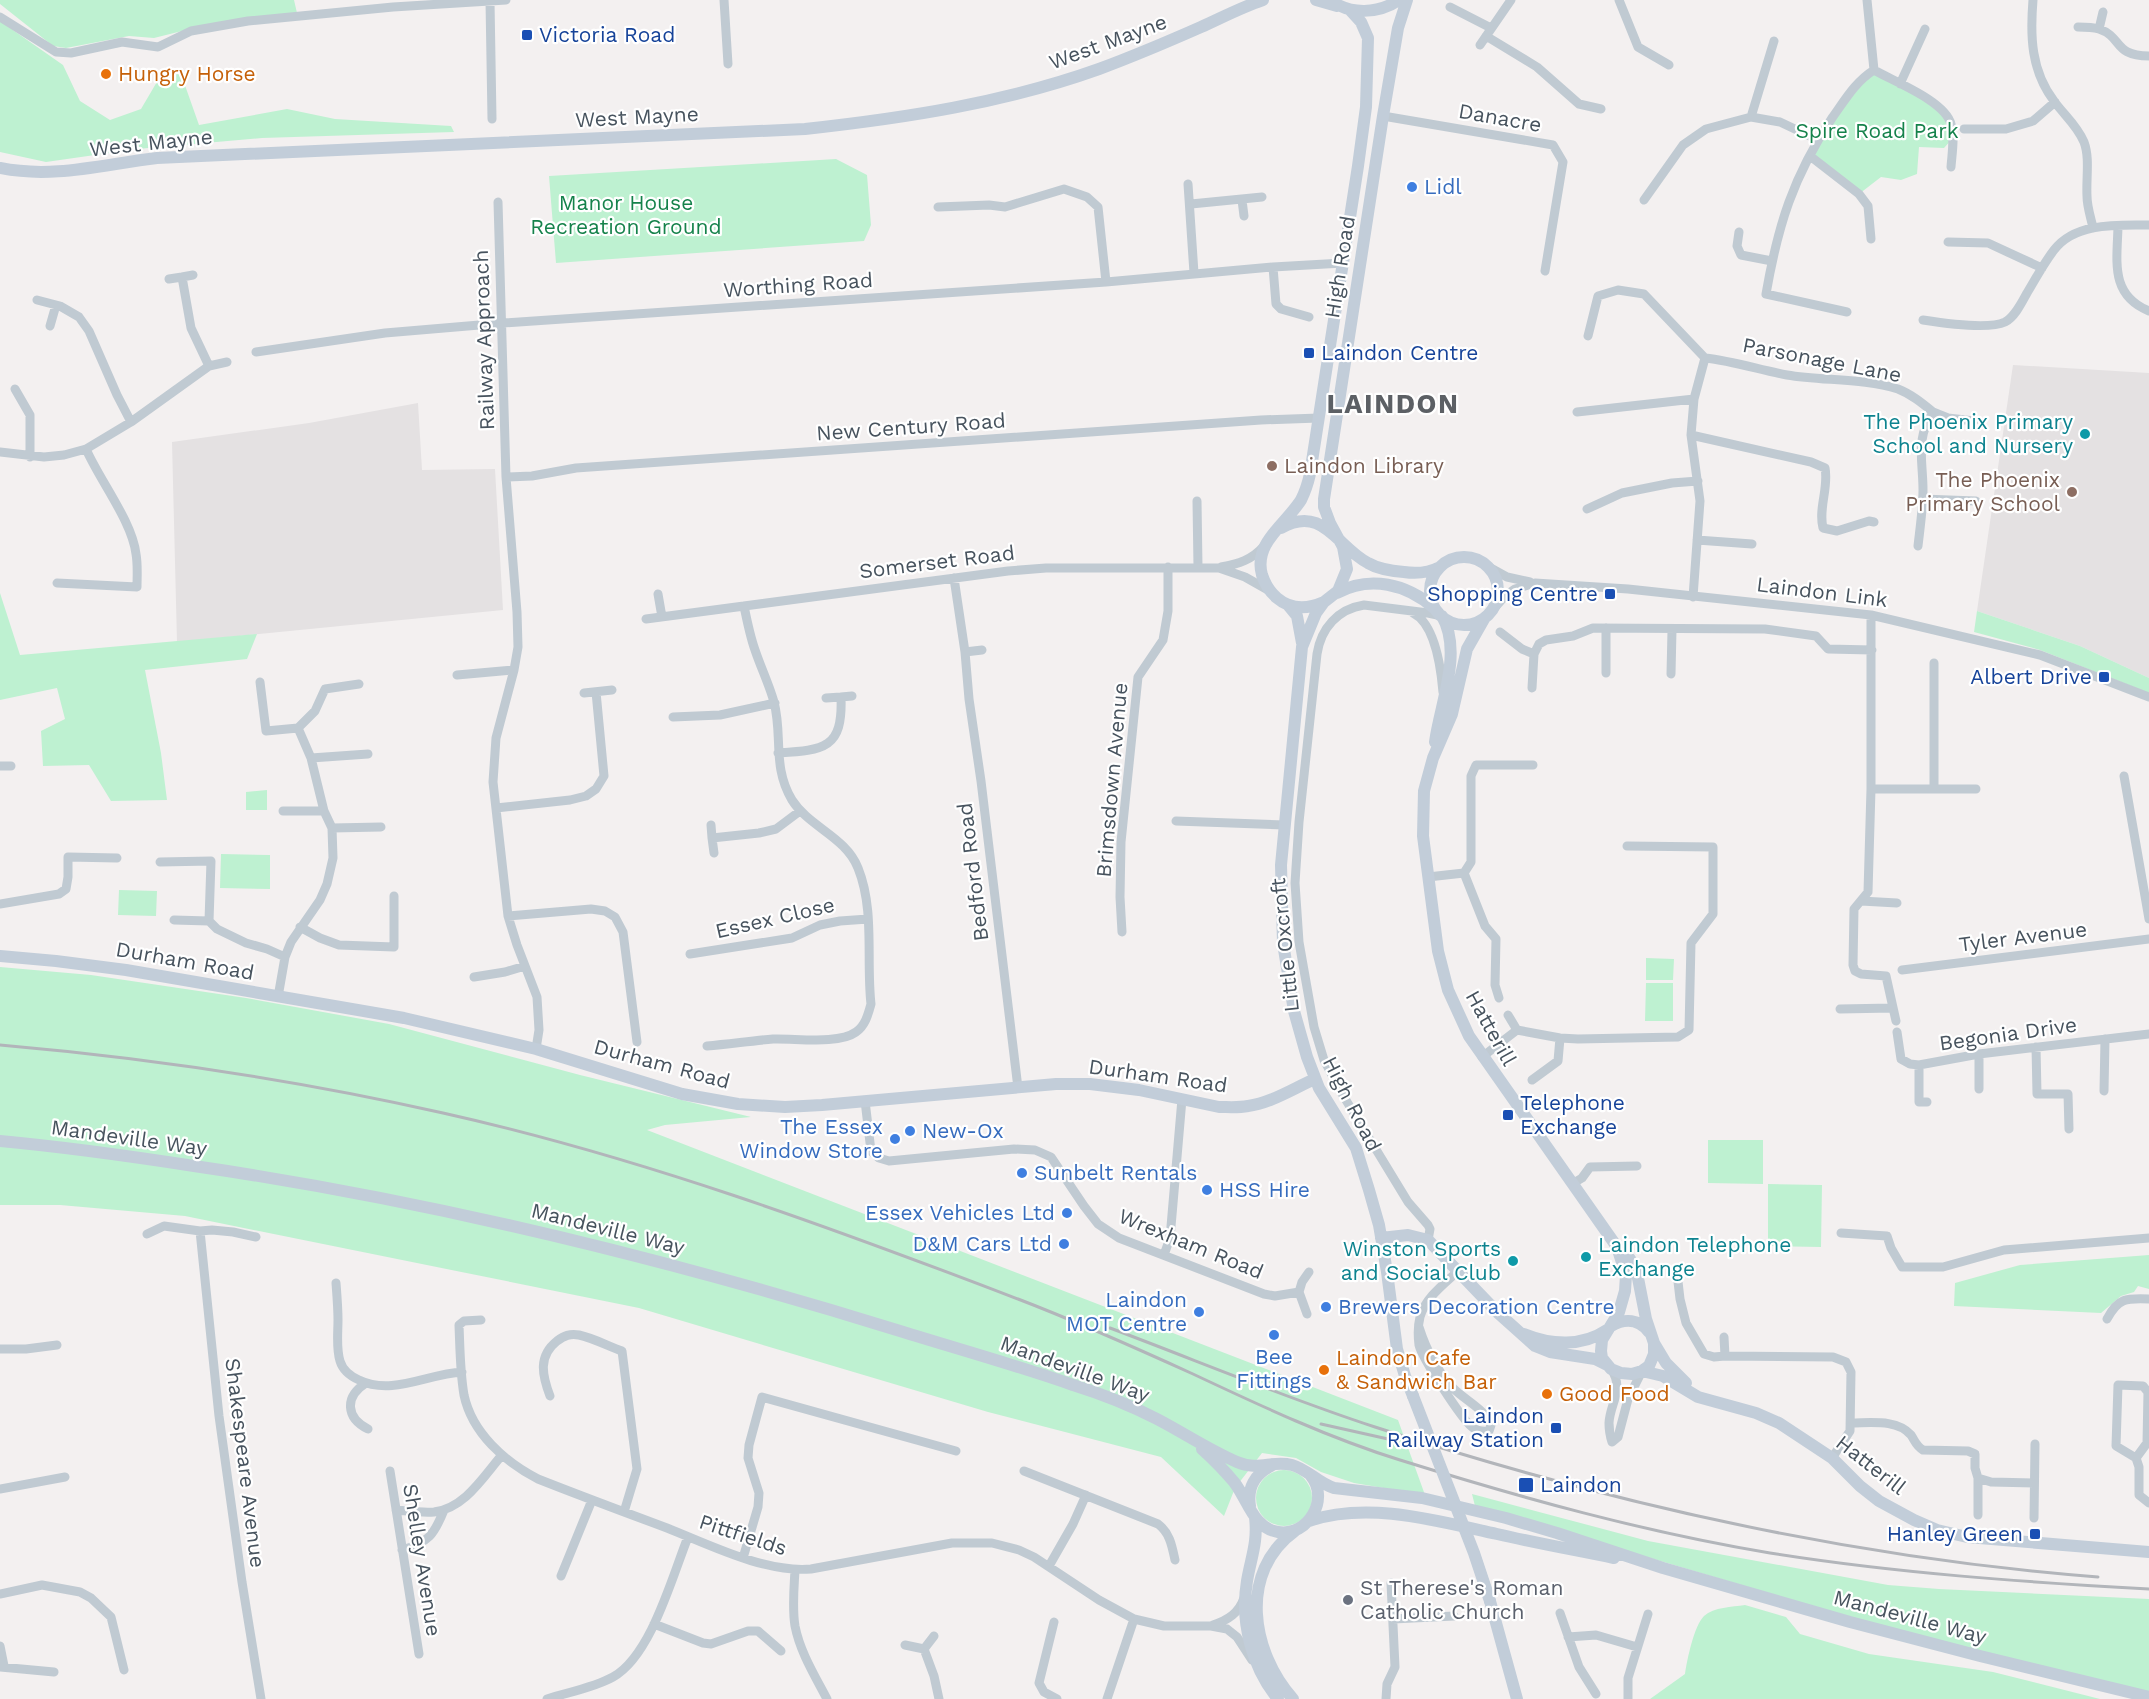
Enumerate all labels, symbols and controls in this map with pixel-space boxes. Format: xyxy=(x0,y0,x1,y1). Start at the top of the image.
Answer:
street label: West Mayne xyxy=(1045,9,1170,74)
place label: Victoria Road xyxy=(539,22,675,47)
marker: Victoria Road xyxy=(520,28,534,42)
place label: Hungry Horse xyxy=(118,61,256,86)
marker: Hungry Horse xyxy=(99,67,113,81)
street label: Danacre xyxy=(1457,98,1544,137)
street label: West Mayne xyxy=(575,101,699,132)
park label: Spire Road Park xyxy=(1795,118,1959,143)
street label: West Mayne xyxy=(88,124,214,161)
place label: Lidl xyxy=(1424,174,1462,199)
marker: Lidl xyxy=(1405,180,1419,194)
park label: Manor House Recreation Ground xyxy=(530,190,722,239)
street label: High Road xyxy=(1319,214,1360,320)
street label: Railway Approach xyxy=(468,249,499,431)
street label: Worthing Road xyxy=(722,267,874,302)
street label: Parsonage Lane xyxy=(1740,332,1904,387)
place label: Laindon Centre xyxy=(1321,340,1478,365)
marker: Laindon Centre xyxy=(1302,346,1316,360)
district label: LAINDON xyxy=(1327,388,1459,420)
street label: New Century Road xyxy=(815,407,1007,446)
place label: The Phoenix Primary School and Nursery xyxy=(1863,409,2073,458)
marker: The Phoenix Primary School and Nursery xyxy=(2078,427,2092,441)
place label: Laindon Library xyxy=(1284,453,1444,478)
marker: Laindon Library xyxy=(1265,459,1279,473)
place label: The Phoenix Primary School xyxy=(1905,467,2061,516)
marker: The Phoenix Primary School xyxy=(2065,485,2079,499)
street label: Somerset Road xyxy=(858,540,1016,583)
street label: Laindon Link xyxy=(1755,571,1889,612)
place label: Shopping Centre xyxy=(1427,581,1598,606)
marker: Shopping Centre xyxy=(1603,587,1617,601)
place label: Albert Drive xyxy=(1970,664,2092,689)
marker: Albert Drive xyxy=(2097,670,2111,684)
street label: Brimsdown Avenue xyxy=(1091,681,1132,878)
street label: Bedford Road xyxy=(952,801,993,943)
street label: Little Oxcroft xyxy=(1265,877,1304,1013)
street label: Essex Close xyxy=(713,892,837,943)
street label: Tyler Avenue xyxy=(1957,916,2088,957)
street label: Durham Road xyxy=(114,936,256,985)
street label: Hatterill xyxy=(1461,986,1523,1070)
street label: Begonia Drive xyxy=(1937,1011,2078,1056)
street label: Durham Road xyxy=(591,1033,733,1094)
street label: High Road xyxy=(1318,1052,1387,1156)
street label: Durham Road xyxy=(1087,1053,1229,1098)
place label: Telephone Exchange xyxy=(1520,1090,1625,1139)
marker: Telephone Exchange xyxy=(1501,1108,1515,1122)
street label: Mandeville Way xyxy=(49,1114,209,1161)
place label: The Essex Window Store xyxy=(739,1114,883,1163)
place label: New-Ox xyxy=(922,1118,1004,1143)
marker: New-Ox xyxy=(903,1124,917,1138)
marker: The Essex Window Store xyxy=(888,1132,902,1146)
place label: Sunbelt Rentals xyxy=(1034,1160,1197,1185)
marker: Sunbelt Rentals xyxy=(1015,1166,1029,1180)
place label: HSS Hire xyxy=(1219,1177,1310,1202)
marker: HSS Hire xyxy=(1200,1183,1214,1197)
street label: Mandeville Way xyxy=(529,1197,688,1260)
place label: Essex Vehicles Ltd xyxy=(865,1200,1055,1225)
street label: Wrexham Road xyxy=(1115,1203,1267,1284)
marker: Essex Vehicles Ltd xyxy=(1060,1206,1074,1220)
place label: D&M Cars Ltd xyxy=(912,1231,1052,1256)
place label: Laindon Telephone Exchange xyxy=(1598,1232,1791,1281)
place label: Winston Sports and Social Club xyxy=(1341,1236,1501,1285)
marker: D&M Cars Ltd xyxy=(1057,1237,1071,1251)
marker: Laindon Telephone Exchange xyxy=(1579,1250,1593,1264)
marker: Winston Sports and Social Club xyxy=(1506,1254,1520,1268)
place label: Laindon MOT Centre xyxy=(1066,1287,1187,1336)
place label: Brewers Decoration Centre xyxy=(1338,1294,1615,1319)
marker: Brewers Decoration Centre xyxy=(1319,1300,1333,1314)
marker: Laindon MOT Centre xyxy=(1192,1305,1206,1319)
marker: Bee Fittings xyxy=(1267,1328,1281,1342)
street label: Mandeville Way xyxy=(997,1330,1153,1407)
place label: Bee Fittings xyxy=(1236,1344,1312,1393)
place label: Laindon Cafe & Sandwich Bar xyxy=(1336,1345,1497,1394)
street label: Shakespeare Avenue xyxy=(220,1357,271,1569)
marker: Laindon Cafe & Sandwich Bar xyxy=(1317,1363,1331,1377)
place label: Good Food xyxy=(1559,1381,1670,1406)
marker: Good Food xyxy=(1540,1387,1554,1401)
place label: Laindon Railway Station xyxy=(1387,1403,1544,1452)
marker: Laindon Railway Station xyxy=(1549,1421,1563,1435)
street label: Hatterill xyxy=(1831,1429,1912,1500)
place label: Laindon xyxy=(1540,1472,1622,1497)
marker: Laindon xyxy=(1517,1476,1535,1494)
street label: Shelley Avenue xyxy=(398,1482,447,1638)
street label: Pittfields xyxy=(696,1509,790,1560)
place label: Hanley Green xyxy=(1887,1521,2023,1546)
marker: Hanley Green xyxy=(2028,1527,2042,1541)
place label: St Therese's Roman Catholic Church xyxy=(1360,1575,1563,1624)
street label: Mandeville Way xyxy=(1831,1584,1989,1649)
marker: St Therese's Roman Catholic Church xyxy=(1341,1593,1355,1607)

